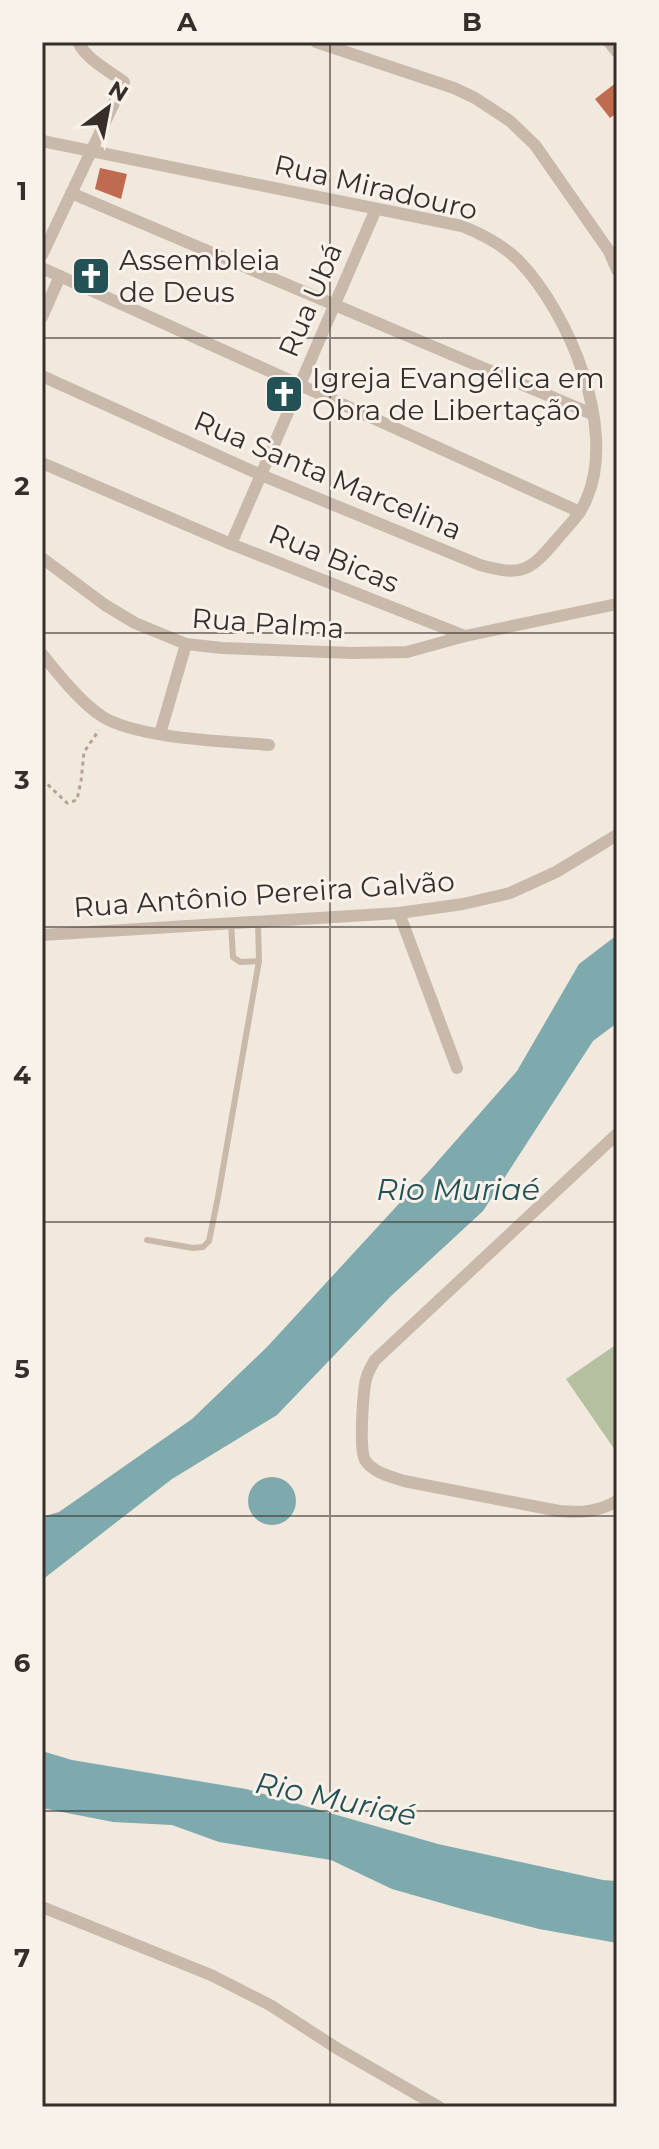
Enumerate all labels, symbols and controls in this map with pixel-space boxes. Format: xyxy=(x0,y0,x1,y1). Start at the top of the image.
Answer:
text: A xyxy=(176,6,198,38)
text: B xyxy=(462,6,482,38)
north arrow xyxy=(68,68,148,148)
text: N xyxy=(104,75,133,108)
street label: Rua Miradouro xyxy=(271,147,481,227)
text: 1 xyxy=(17,175,27,207)
street label: Rua Ubá xyxy=(271,238,349,362)
place label: Assembleia de Deus xyxy=(119,243,280,309)
church icon: Assembleia de Deus xyxy=(70,255,112,297)
place label: Igreja Evangélica em Obra de Libertação xyxy=(312,361,605,427)
church icon: Igreja Evangélica em Obra de Libertação xyxy=(263,373,305,415)
street label: Rua Santa Marcelina xyxy=(189,403,467,547)
text: 2 xyxy=(14,470,30,502)
street label: Rua Bicas xyxy=(264,516,404,600)
street label: Rua Palma xyxy=(191,601,345,645)
text: 3 xyxy=(13,764,30,796)
street label: Rua Antônio Pereira Galvão xyxy=(72,864,456,924)
text: 4 xyxy=(13,1059,31,1091)
water label: Rio Muriaé xyxy=(376,1171,540,1208)
text: 5 xyxy=(14,1353,30,1385)
text: 6 xyxy=(14,1647,31,1679)
water label: Rio Muriaé xyxy=(252,1764,420,1834)
text: 7 xyxy=(14,1942,30,1974)

